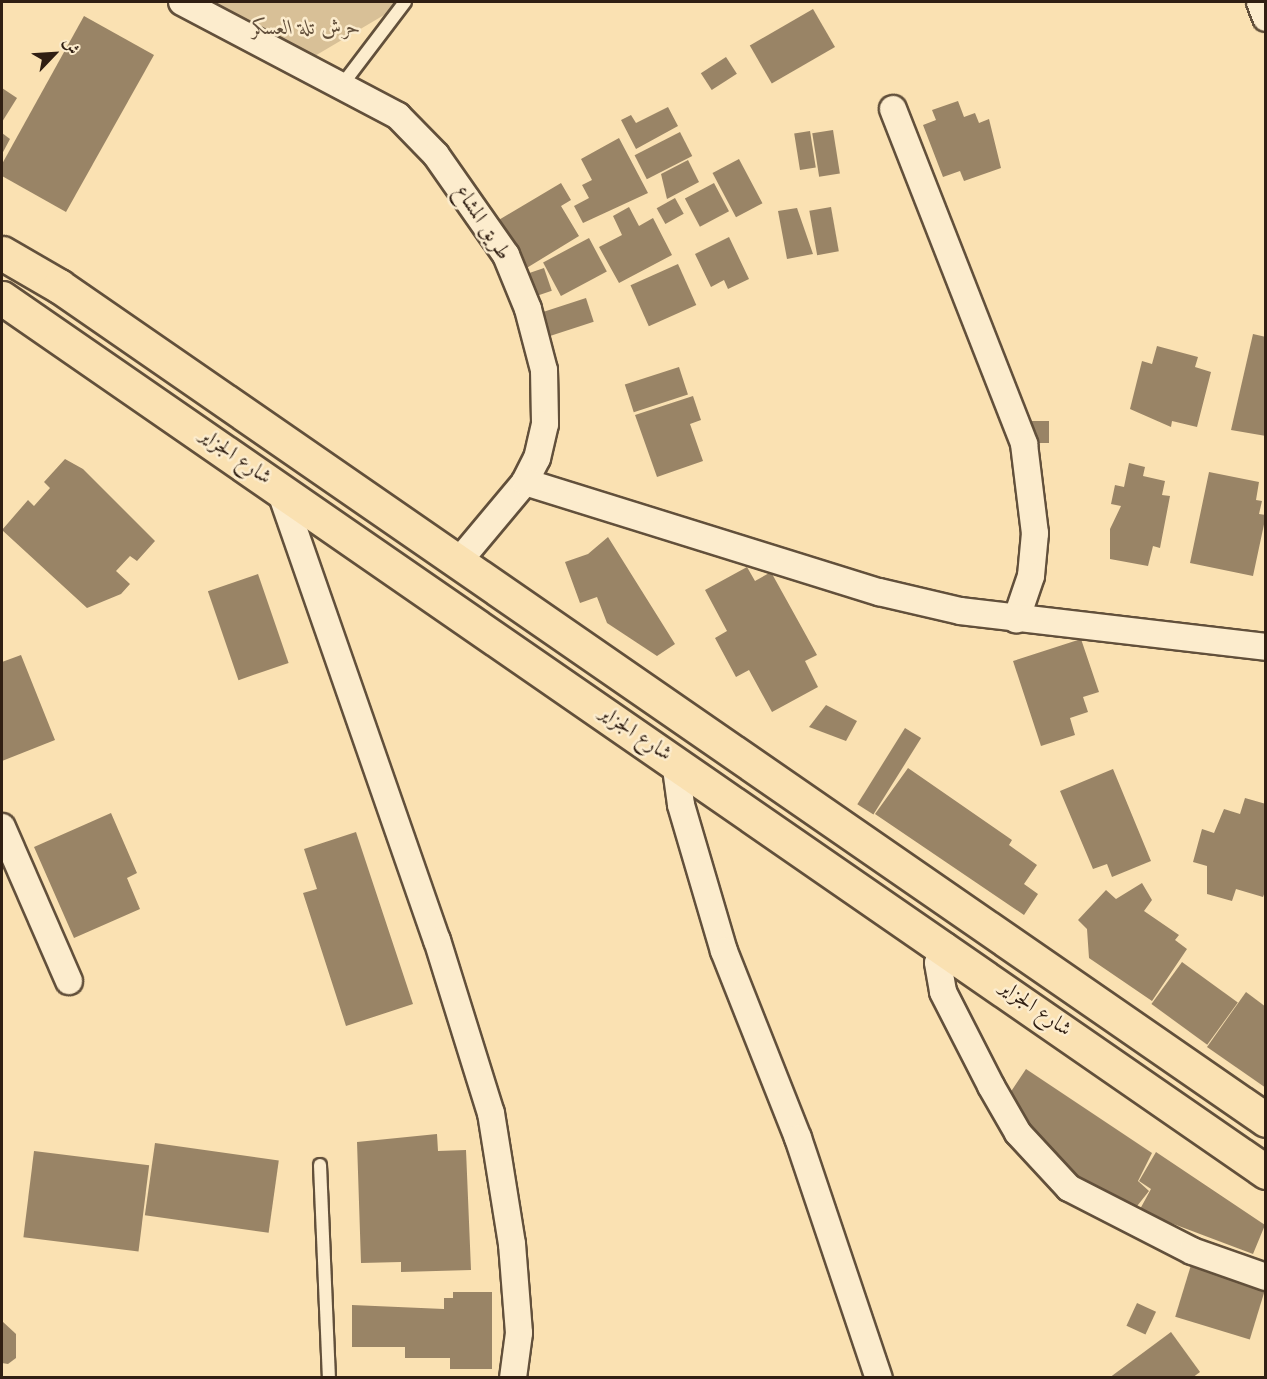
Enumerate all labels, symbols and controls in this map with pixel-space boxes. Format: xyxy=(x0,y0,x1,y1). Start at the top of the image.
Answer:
park label: حرش تلة العسكر xyxy=(251,16,361,42)
north arrow xyxy=(24,24,84,84)
text: ش xyxy=(60,36,81,57)
street label: طريق المشاع xyxy=(448,181,516,265)
street label: شارع الجزاير xyxy=(194,423,276,491)
street label: شارع الجزاير xyxy=(594,701,676,767)
street label: شارع الجزاير xyxy=(994,975,1076,1043)

